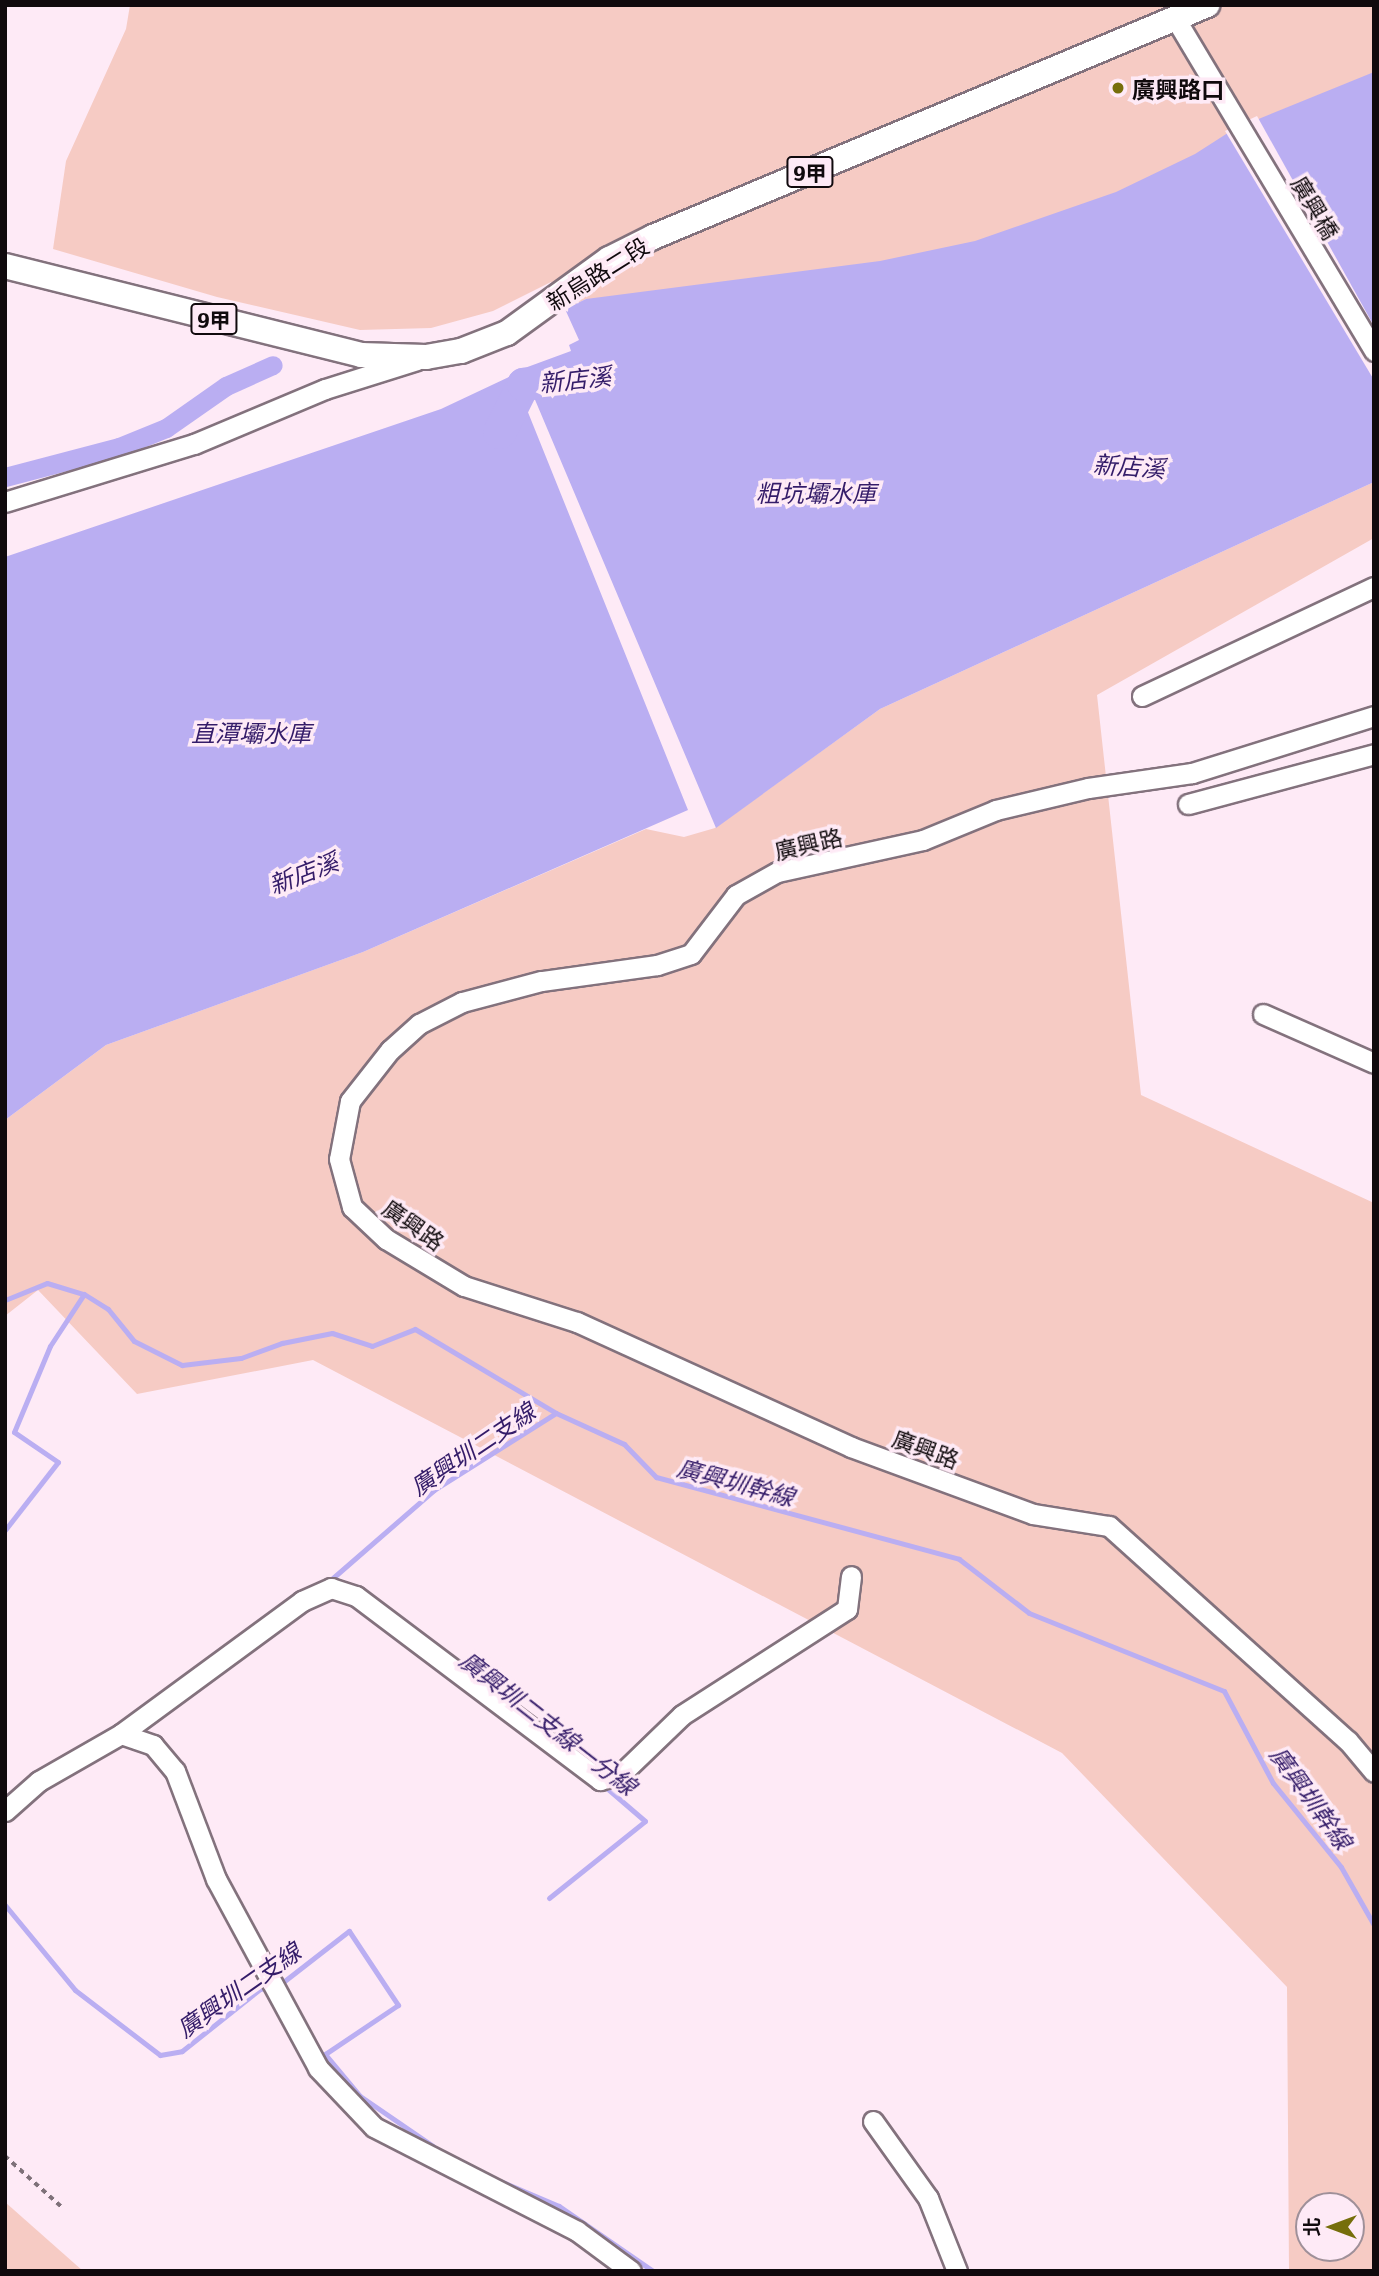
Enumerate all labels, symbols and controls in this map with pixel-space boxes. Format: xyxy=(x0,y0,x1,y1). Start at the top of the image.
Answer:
place label: 廣興路口 xyxy=(1132,74,1224,102)
marker: 廣興路口 xyxy=(1110,80,1126,96)
road number: 9甲 xyxy=(786,154,834,190)
street label: 廣興橋 xyxy=(1286,170,1346,244)
street label: 新烏路二段 xyxy=(541,231,653,315)
road number: 9甲 xyxy=(190,302,238,336)
water label: 新店溪 xyxy=(538,360,612,396)
water label: 新店溪 xyxy=(1092,448,1166,482)
water label: 粗坑壩水庫 xyxy=(756,478,876,506)
water label: 直潭壩水庫 xyxy=(191,718,311,746)
street label: 廣興路 xyxy=(771,822,845,864)
water label: 新店溪 xyxy=(264,846,342,898)
street label: 廣興路 xyxy=(378,1193,450,1255)
water label: 廣興圳二支線 xyxy=(404,1396,540,1500)
street label: 廣興路 xyxy=(889,1423,963,1473)
water label: 廣興圳幹線 xyxy=(674,1452,798,1510)
water label: 廣興圳二支線一分線 xyxy=(455,1644,643,1800)
water label: 廣興圳幹線 xyxy=(1265,1740,1359,1854)
water label: 廣興圳二支線 xyxy=(171,1936,305,2042)
north arrow xyxy=(1295,2192,1365,2262)
text: 北 xyxy=(1297,2218,1325,2237)

